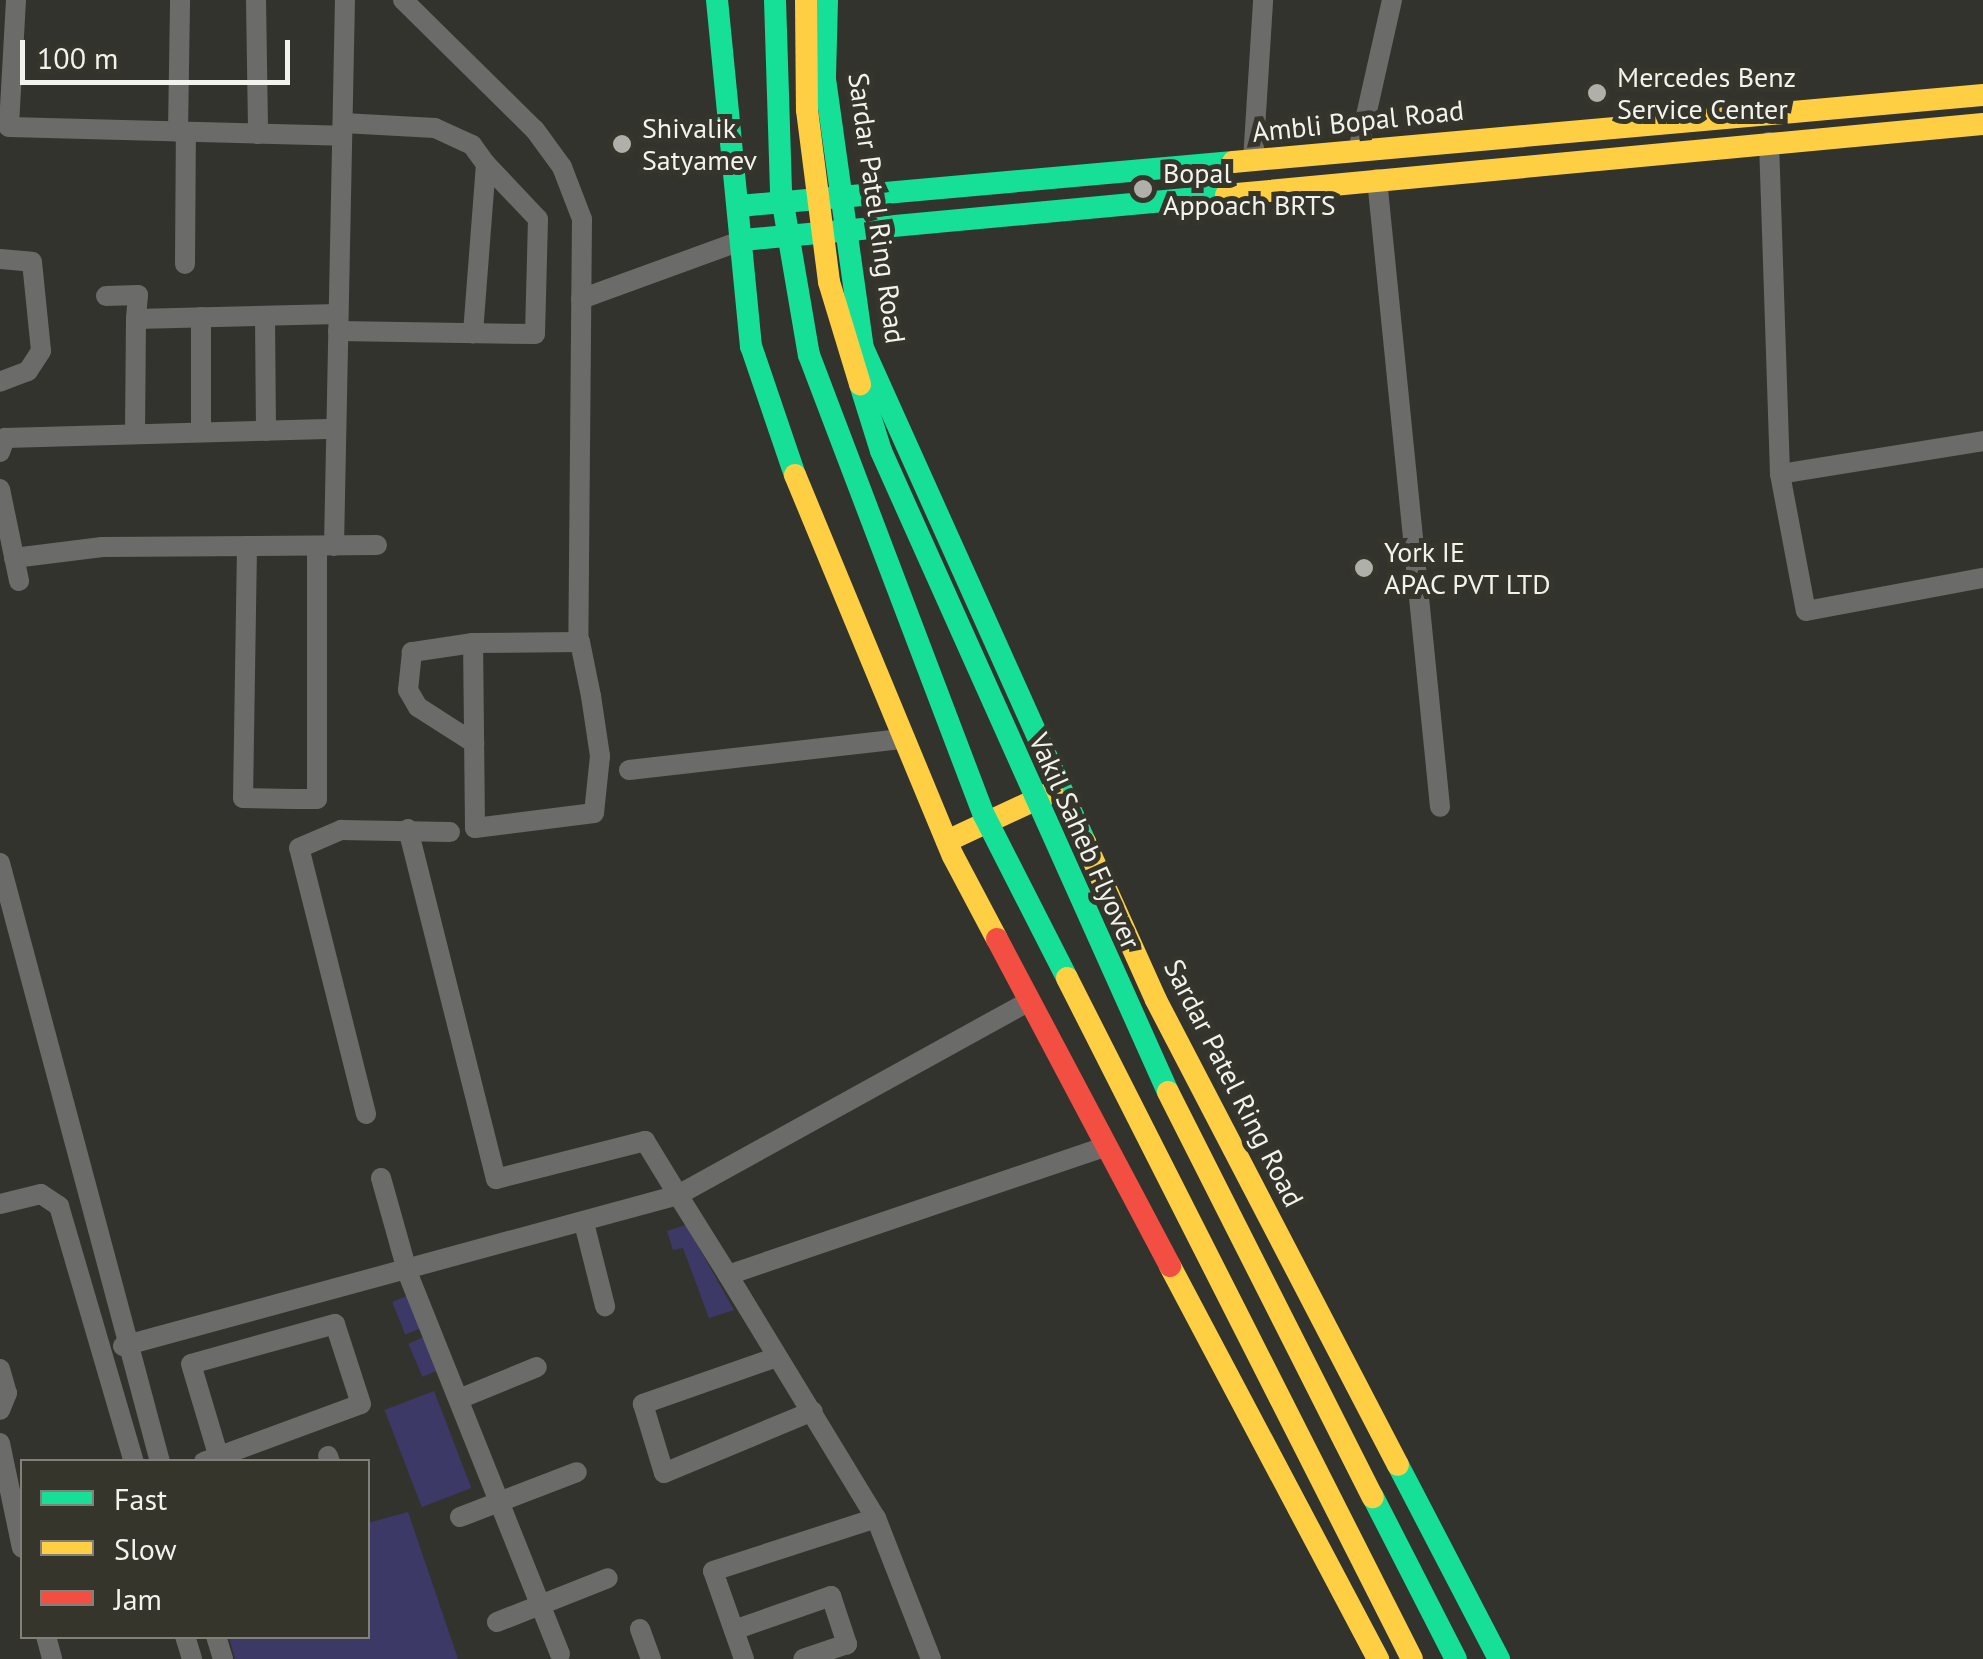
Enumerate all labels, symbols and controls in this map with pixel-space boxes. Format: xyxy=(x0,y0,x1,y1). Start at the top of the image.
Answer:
scale bar xyxy=(25,20,295,82)
text: 100 m xyxy=(37,38,118,77)
place label: Mercedes Benz Service Center xyxy=(1617,60,1796,126)
street label: Sardar Patel Ring Road xyxy=(841,70,913,346)
marker: Mercedes Benz Service Center xyxy=(1586,82,1608,104)
street label: Ambli Bopal Road xyxy=(1250,93,1466,149)
place label: Shivalik Satyamev xyxy=(642,111,757,177)
marker: Shivalik Satyamev xyxy=(611,133,633,155)
place label: Bopal Appoach BRTS xyxy=(1163,156,1336,222)
marker: Bopal Appoach BRTS xyxy=(1132,178,1154,200)
place label: York IE APAC PVT LTD xyxy=(1384,535,1553,601)
marker: York IE APAC PVT LTD xyxy=(1353,557,1375,579)
street label: Vakil Saheb Flyover xyxy=(1022,728,1148,954)
street label: Sardar Patel Ring Road xyxy=(1157,954,1311,1212)
legend xyxy=(20,1459,370,1639)
text: Fast xyxy=(114,1479,167,1518)
text: Slow xyxy=(114,1529,177,1568)
text: Jam xyxy=(114,1579,162,1618)

